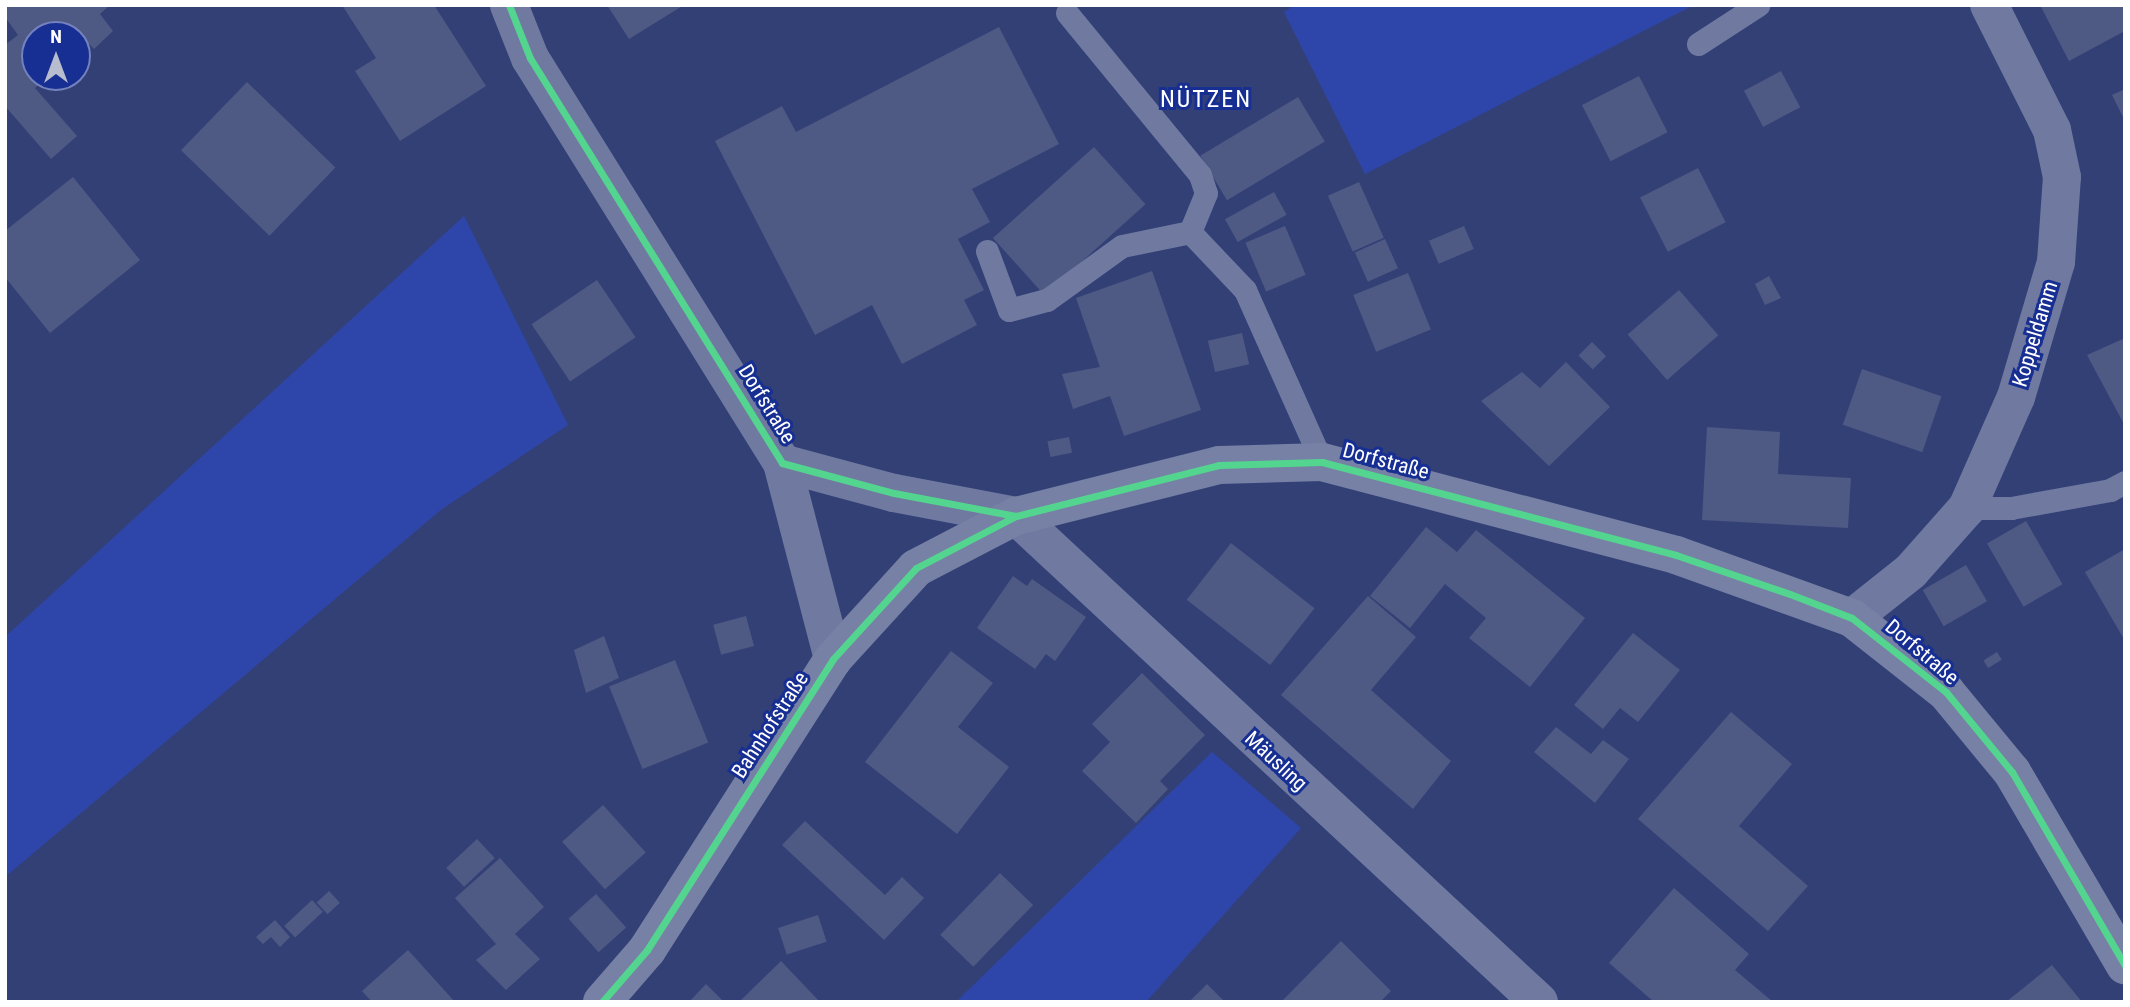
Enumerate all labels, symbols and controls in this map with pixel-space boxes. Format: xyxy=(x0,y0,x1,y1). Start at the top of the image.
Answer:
north arrow xyxy=(21,21,91,91)
text: N xyxy=(50,25,62,48)
district label: NÜTZEN xyxy=(1161,86,1251,114)
street label: Koppeldamm xyxy=(2007,278,2063,390)
street label: Dorfstraße xyxy=(733,360,801,448)
street label: Dorfstraße xyxy=(1340,437,1432,485)
street label: Dorfstraße xyxy=(1880,614,1964,690)
street label: Bahnhofstraße xyxy=(726,667,814,783)
street label: Mäusling xyxy=(1240,726,1312,796)

